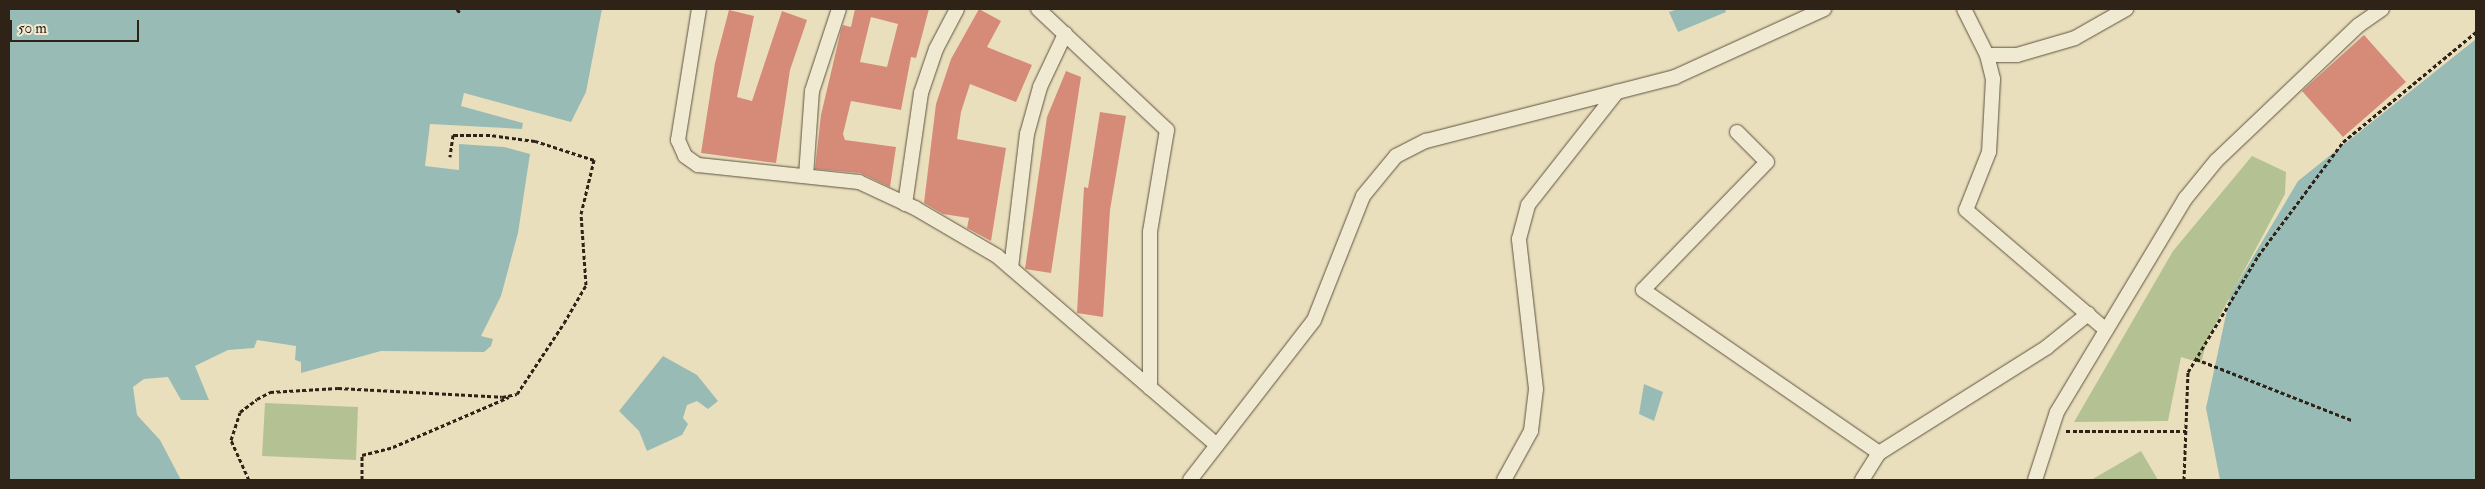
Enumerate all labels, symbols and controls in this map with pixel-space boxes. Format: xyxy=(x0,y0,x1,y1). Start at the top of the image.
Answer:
scale bar xyxy=(12,10,141,42)
text: 50 m xyxy=(18,19,47,38)

